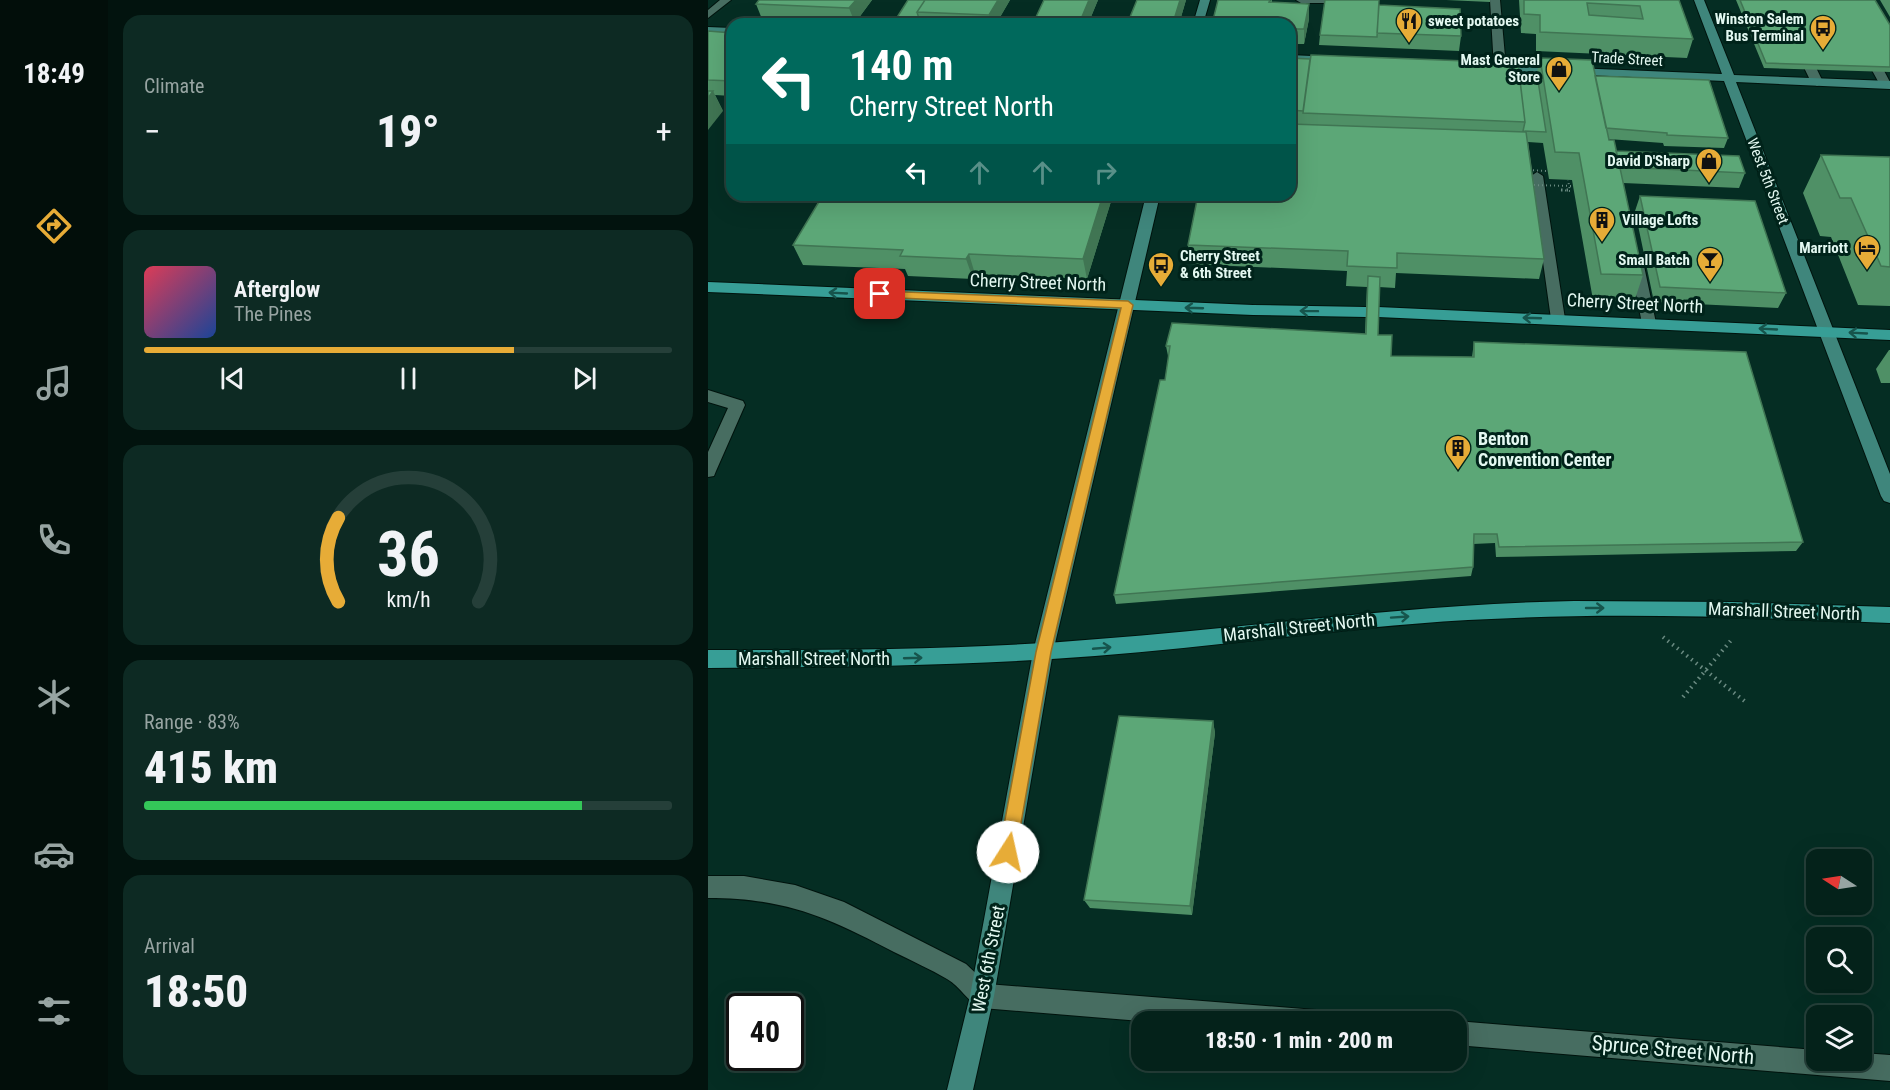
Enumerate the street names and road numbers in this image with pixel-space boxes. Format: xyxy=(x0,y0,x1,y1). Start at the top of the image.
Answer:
street label: Trade Street xyxy=(1591,48,1663,70)
street label: West 5th Street xyxy=(1743,135,1793,227)
street label: Cherry Street North xyxy=(969,269,1107,295)
street label: Cherry Street North xyxy=(1566,289,1704,317)
street label: Marshall Street North xyxy=(1708,598,1860,624)
street label: Marshall Street North xyxy=(1222,609,1376,645)
street label: Marshall Street North xyxy=(738,648,890,669)
street label: West 6th Street xyxy=(967,904,1009,1014)
street label: Spruce Street North xyxy=(1591,1031,1755,1069)

